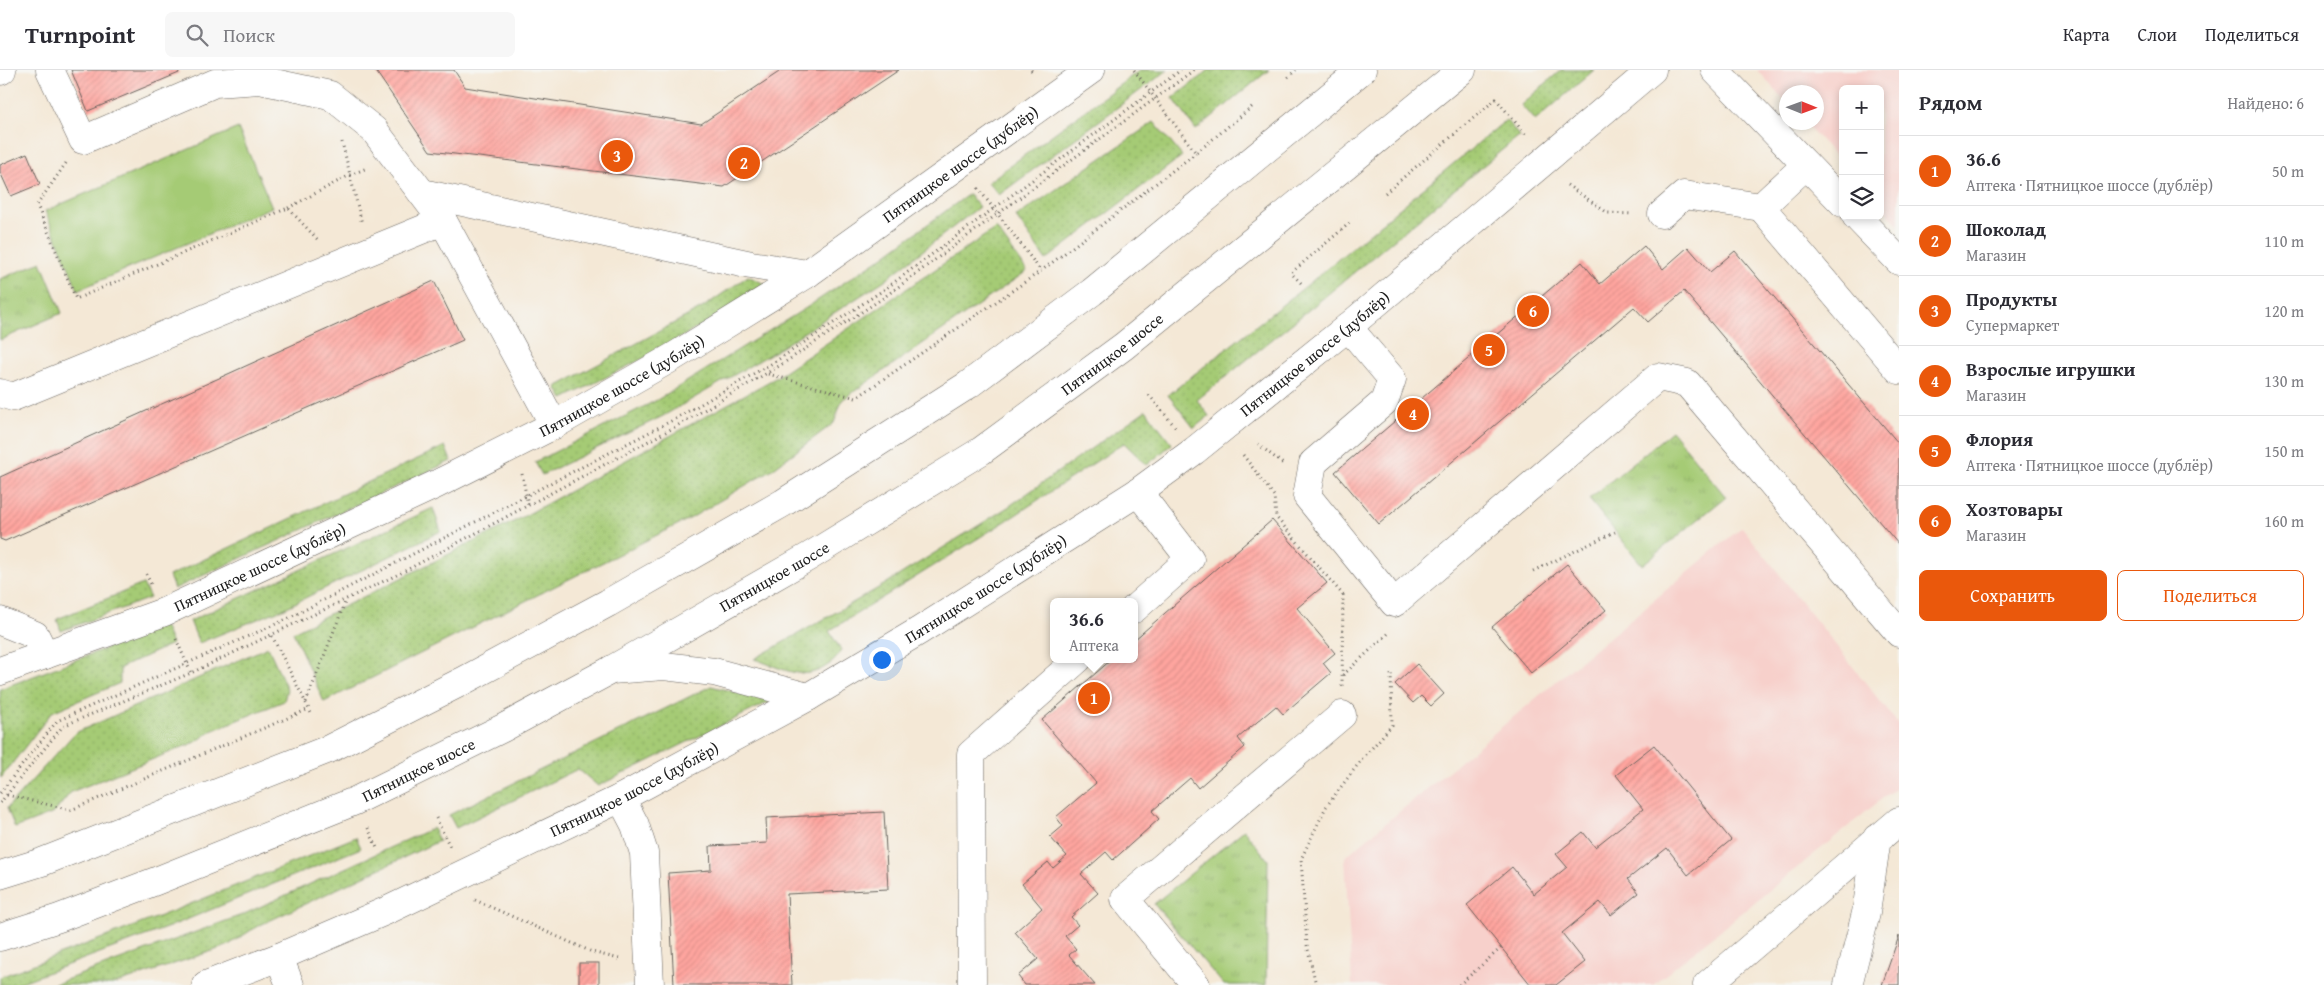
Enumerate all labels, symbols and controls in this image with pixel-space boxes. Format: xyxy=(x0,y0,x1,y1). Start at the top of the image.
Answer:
search box xyxy=(165,12,515,57)
text: Turnpoint xyxy=(25,17,135,52)
icon: search xyxy=(183,21,211,49)
text: Поиск xyxy=(223,21,275,49)
text: Карта xyxy=(2063,21,2110,48)
text: Слои xyxy=(2138,21,2177,48)
text: Поделиться xyxy=(2205,21,2299,48)
north arrow xyxy=(1779,85,1824,130)
map controls xyxy=(1839,85,1884,220)
button: + xyxy=(1839,85,1884,130)
text: Рядом xyxy=(1919,87,1982,118)
text: Найдено: 6 xyxy=(2227,91,2304,115)
street label: Пятницкое шоссе (дублёр) xyxy=(877,100,1043,228)
button: − xyxy=(1839,130,1884,175)
pin: 3 xyxy=(601,137,633,175)
pin: 2 xyxy=(728,144,760,182)
text: 36.6 xyxy=(1966,145,2001,173)
text: 1 xyxy=(1931,159,1939,183)
text: 50 m xyxy=(2272,159,2304,183)
text: Аптека · Пятницкое шоссе (дублёр) xyxy=(1966,173,2213,197)
button: layers xyxy=(1839,175,1884,220)
text: Шоколад xyxy=(1966,215,2046,243)
text: 2 xyxy=(1931,229,1939,253)
text: 110 m xyxy=(2264,229,2304,253)
text: Магазин xyxy=(1966,243,2026,267)
street label: Пятницкое шоссе (дублёр) xyxy=(1234,285,1395,422)
text: Продукты xyxy=(1966,285,2057,313)
pin: 6 xyxy=(1517,292,1549,330)
text: 3 xyxy=(1931,299,1939,323)
text: 120 m xyxy=(2264,299,2304,323)
street label: Пятницкое шоссе xyxy=(1056,307,1168,401)
text: Супермаркет xyxy=(1966,313,2059,337)
street label: Пятницкое шоссе (дублёр) xyxy=(535,328,709,443)
pin: 5 xyxy=(1473,331,1505,369)
text: Взрослые игрушки xyxy=(1966,355,2135,383)
text: 4 xyxy=(1931,369,1939,393)
text: 130 m xyxy=(2264,369,2304,393)
text: Магазин xyxy=(1966,383,2026,407)
pin: 4 xyxy=(1397,395,1429,433)
text: Флория xyxy=(1966,425,2033,453)
text: 5 xyxy=(1931,439,1939,463)
text: 150 m xyxy=(2264,439,2304,463)
text: Аптека · Пятницкое шоссе (дублёр) xyxy=(1966,453,2213,477)
text: Хозтовары xyxy=(1966,495,2063,523)
text: 6 xyxy=(1931,509,1939,533)
text: 160 m xyxy=(2264,509,2304,533)
street label: Пятницкое шоссе (дублёр) xyxy=(170,516,350,618)
text: Магазин xyxy=(1966,523,2026,547)
street label: Пятницкое шоссе (дублёр) xyxy=(900,528,1071,649)
street label: Пятницкое шоссе xyxy=(715,535,834,618)
button: Сохранить xyxy=(1919,570,2107,621)
button: Поделиться xyxy=(2117,570,2304,621)
popup xyxy=(1050,598,1138,663)
text: 36.6 xyxy=(1069,605,1104,633)
text: Аптека xyxy=(1069,633,1119,657)
your location xyxy=(869,647,895,673)
pin: 1 xyxy=(1078,679,1110,717)
street label: Пятницкое шоссе xyxy=(358,732,479,808)
street label: Пятницкое шоссе (дублёр) xyxy=(545,735,723,843)

